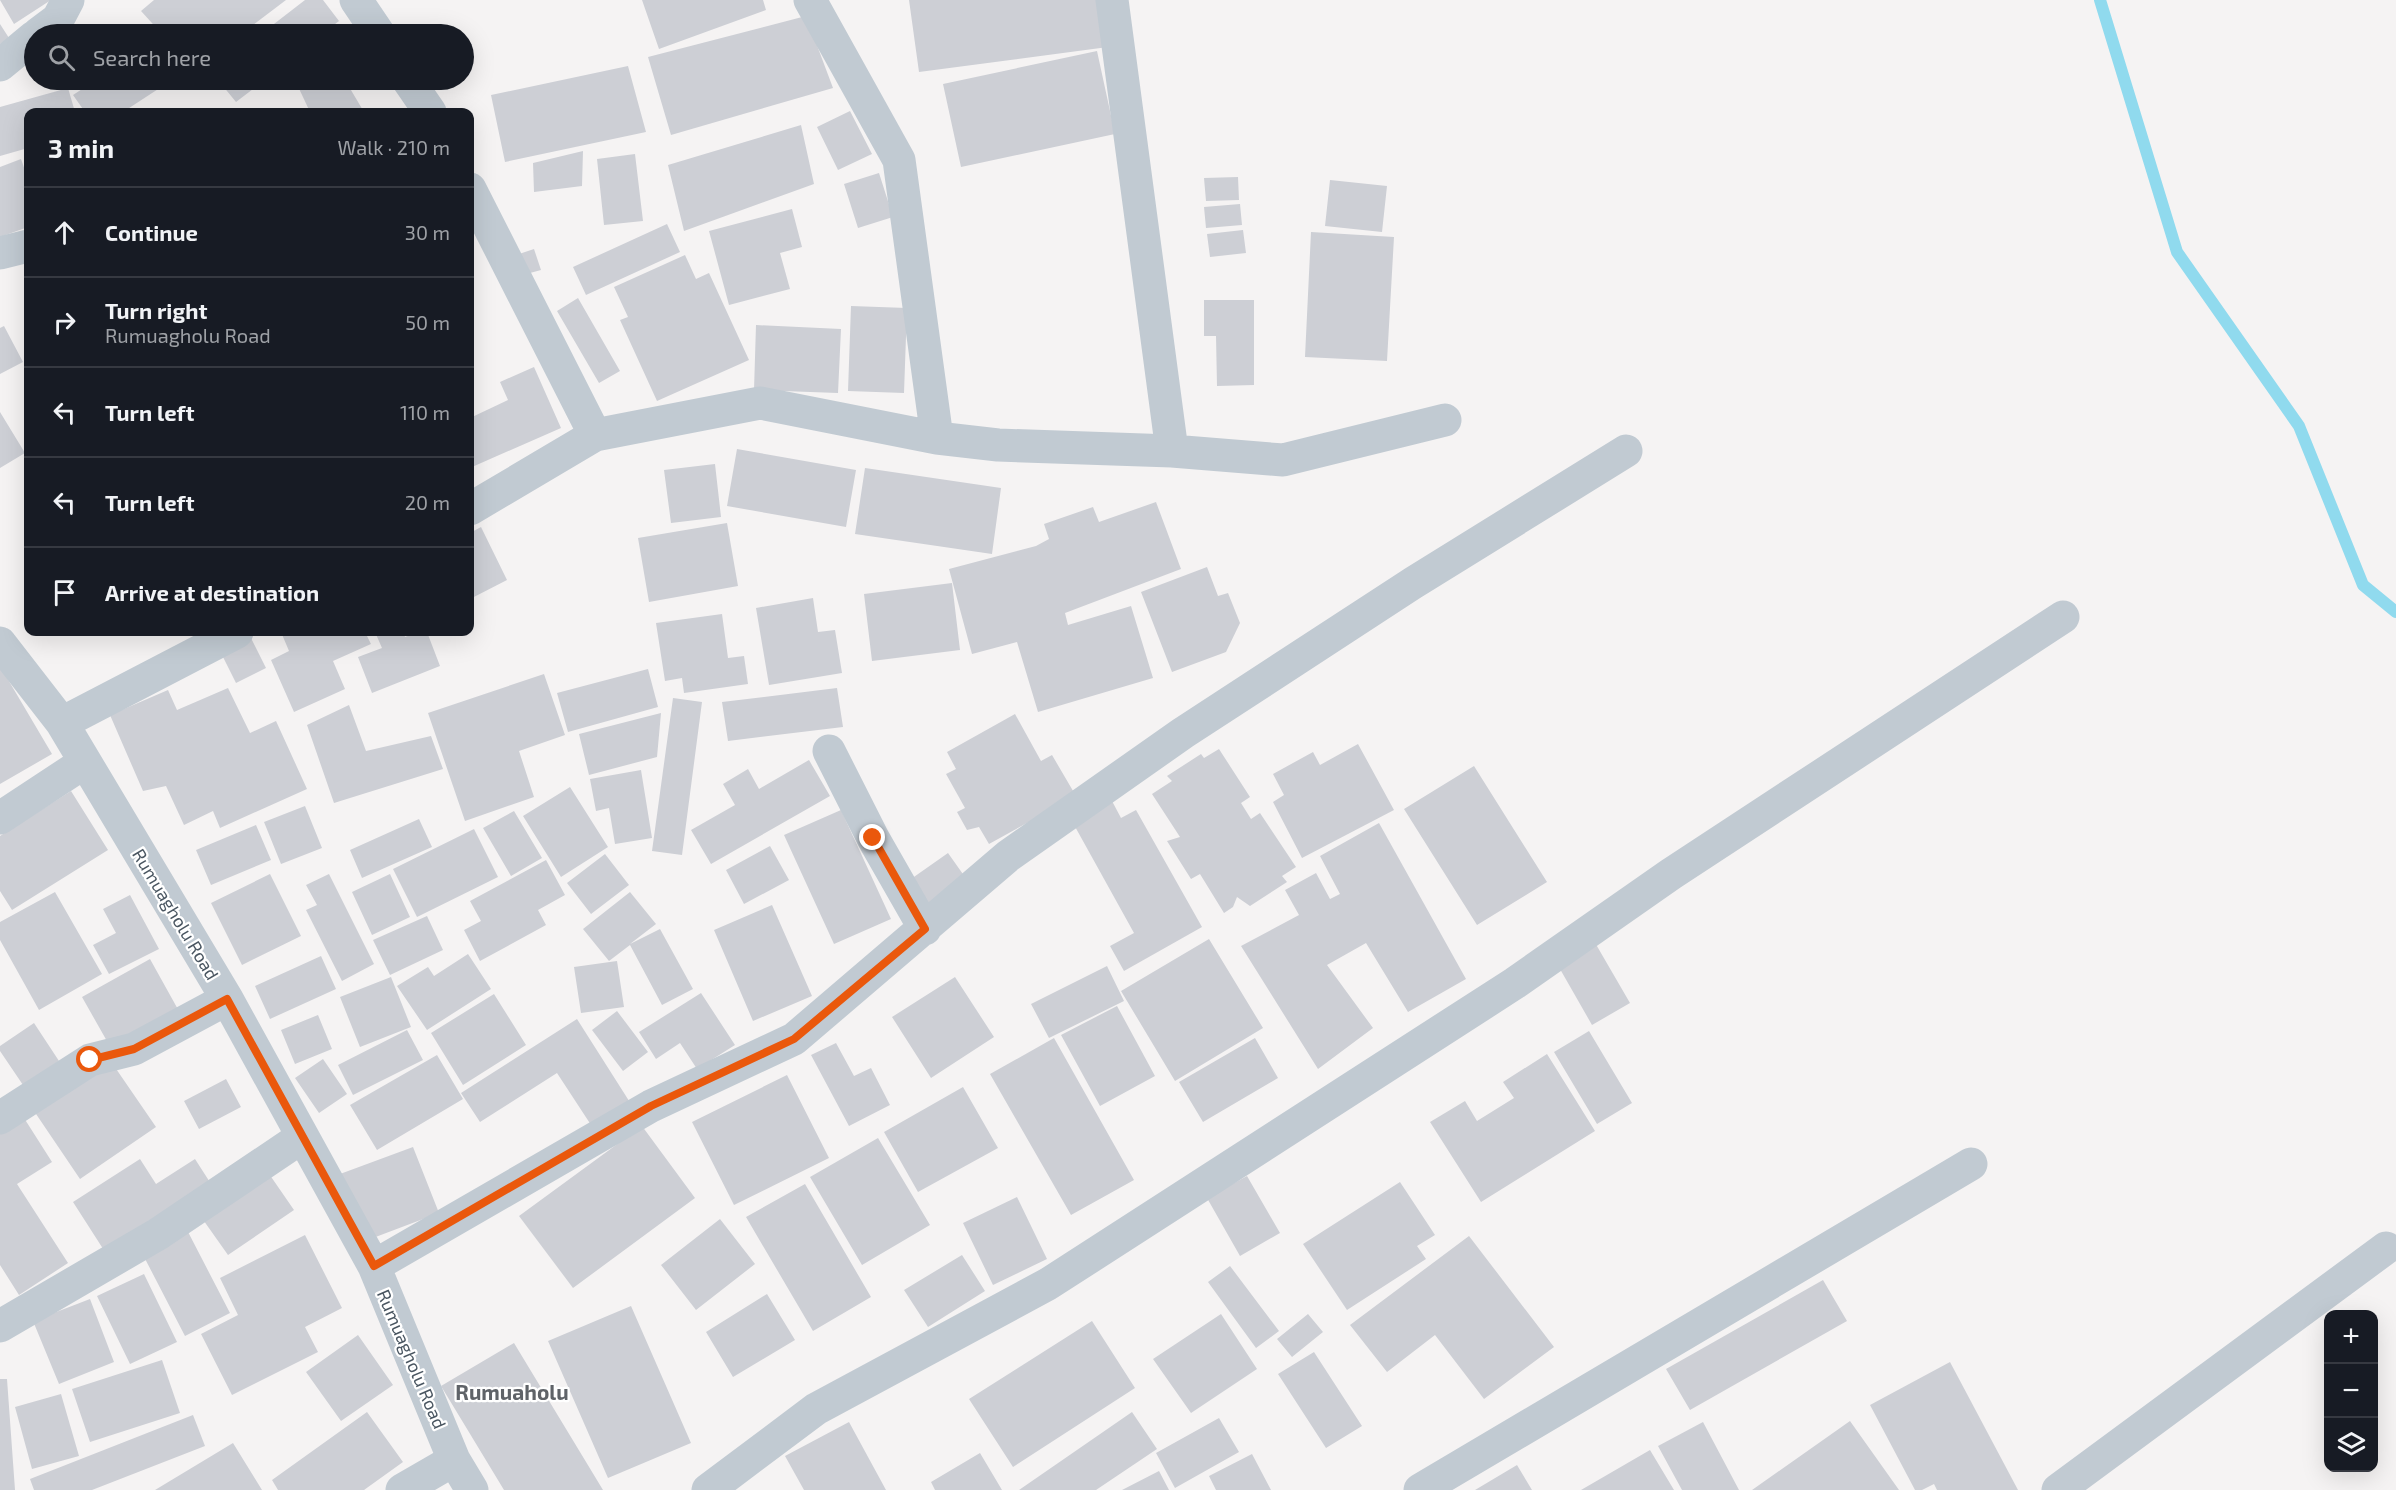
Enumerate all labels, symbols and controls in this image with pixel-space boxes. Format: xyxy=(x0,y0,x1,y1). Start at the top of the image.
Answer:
search box xyxy=(24,24,474,90)
icon: search xyxy=(45,41,78,74)
text: Search here xyxy=(93,44,211,70)
text: 3 min xyxy=(48,132,114,163)
text: Walk · 210 m xyxy=(338,135,450,159)
icon: ahead xyxy=(48,216,81,249)
text: Continue xyxy=(105,219,198,245)
text: 30 m xyxy=(405,220,450,244)
text: Turn right xyxy=(105,297,207,323)
icon: right xyxy=(48,306,81,339)
text: 50 m xyxy=(405,310,450,334)
text: Rumuagholu Road xyxy=(105,323,271,347)
icon: left xyxy=(48,396,81,429)
text: Turn left xyxy=(105,399,194,425)
text: 110 m xyxy=(400,400,450,424)
icon: left xyxy=(48,486,81,519)
text: Turn left xyxy=(105,489,194,515)
text: 20 m xyxy=(405,490,450,514)
icon: arrive xyxy=(48,576,81,609)
text: Arrive at destination xyxy=(105,579,319,605)
route end xyxy=(859,824,885,850)
street label: Rumuagholu Road xyxy=(128,844,224,984)
route start xyxy=(76,1046,102,1072)
street label: Rumuagholu Road xyxy=(373,1286,451,1432)
map controls xyxy=(2324,1310,2378,1472)
button: + xyxy=(2324,1310,2378,1364)
button: − xyxy=(2324,1364,2378,1418)
district label: Rumuaholu xyxy=(455,1379,569,1404)
button: layers xyxy=(2324,1418,2378,1472)

